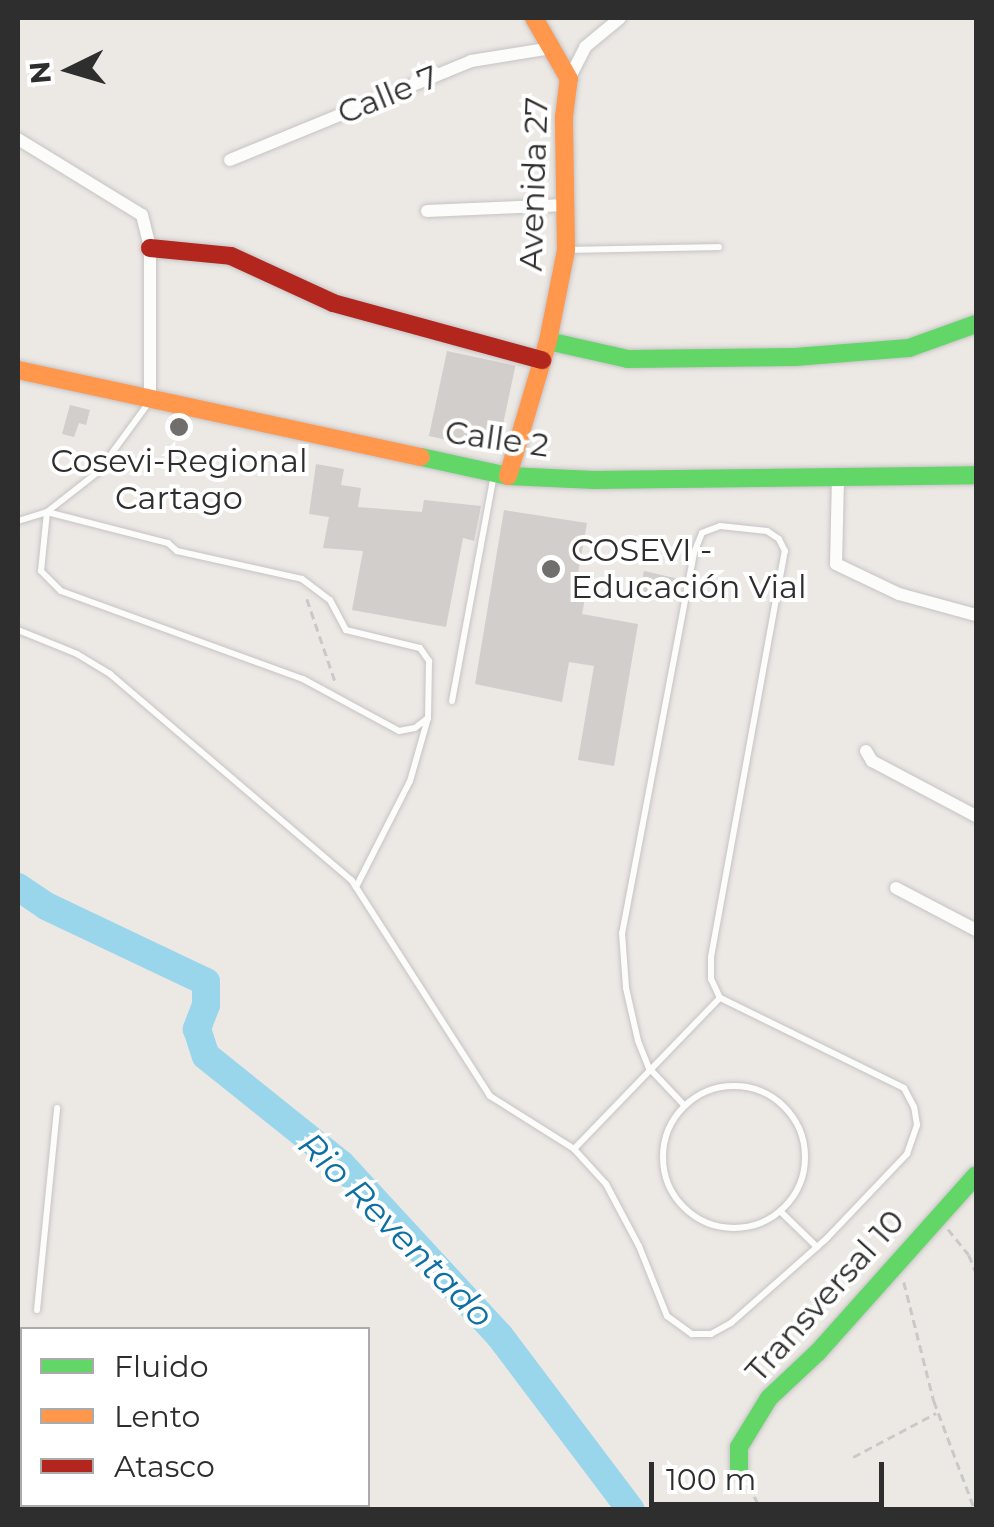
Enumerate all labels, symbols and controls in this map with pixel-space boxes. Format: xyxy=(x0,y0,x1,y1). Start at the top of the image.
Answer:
north arrow xyxy=(20,20,120,120)
street label: Calle 7 xyxy=(332,58,444,132)
text: N xyxy=(22,60,58,85)
street label: Avenida 27 xyxy=(512,96,556,272)
street label: Calle 2 xyxy=(443,413,551,465)
marker: Cosevi-Regional Cartago xyxy=(168,416,190,438)
place label: Cosevi-Regional Cartago xyxy=(50,443,308,518)
place label: COSEVI - Educación Vial xyxy=(571,532,807,607)
marker: COSEVI - Educación Vial xyxy=(540,558,562,580)
water label: Rio Reventado xyxy=(290,1124,502,1336)
street label: Transversal 10 xyxy=(738,1202,912,1390)
legend xyxy=(20,1327,370,1507)
text: Fluido xyxy=(114,1348,208,1385)
text: Lento xyxy=(114,1398,200,1435)
scale bar xyxy=(654,1442,889,1504)
text: Atasco xyxy=(114,1448,215,1485)
text: 100 m xyxy=(666,1461,756,1498)

